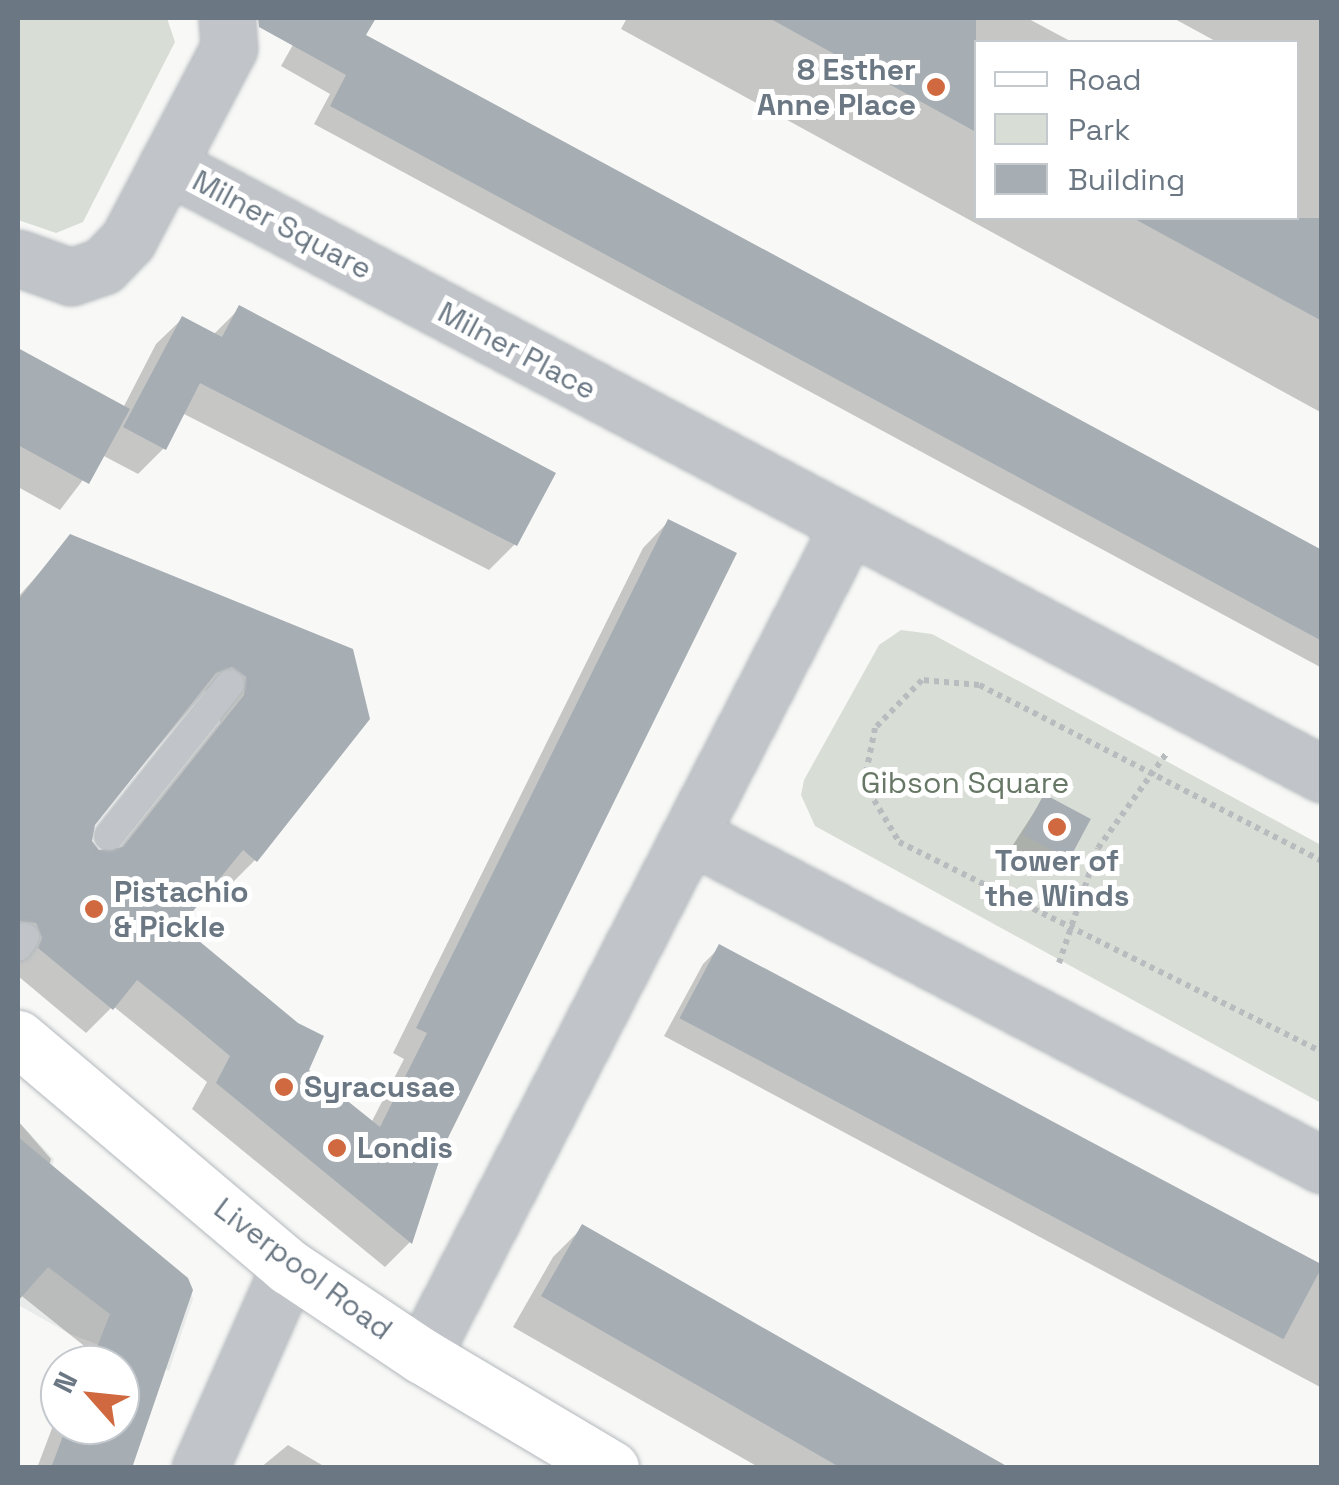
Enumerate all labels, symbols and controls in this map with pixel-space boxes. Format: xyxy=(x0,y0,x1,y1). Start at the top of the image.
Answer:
legend xyxy=(974,40,1299,220)
place label: 8 Esther Anne Place xyxy=(757,52,916,122)
text: Road xyxy=(1068,60,1142,99)
marker: 8 Esther Anne Place xyxy=(925,76,947,98)
text: Park xyxy=(1068,110,1130,149)
text: Building xyxy=(1068,160,1185,199)
street label: Milner Square xyxy=(186,163,378,287)
street label: Milner Place xyxy=(432,294,602,408)
park label: Gibson Square xyxy=(861,765,1069,801)
marker: Tower of the Winds xyxy=(1046,816,1068,838)
place label: Tower of the Winds xyxy=(984,843,1130,914)
place label: Pistachio & Pickle xyxy=(114,874,249,944)
marker: Pistachio & Pickle xyxy=(83,898,105,920)
place label: Syracusae xyxy=(304,1069,455,1105)
marker: Syracusae xyxy=(273,1076,295,1098)
place label: Londis xyxy=(357,1130,453,1166)
marker: Londis xyxy=(326,1137,348,1159)
street label: Liverpool Road xyxy=(207,1190,399,1348)
north arrow xyxy=(40,1345,140,1445)
text: N xyxy=(45,1366,85,1399)

